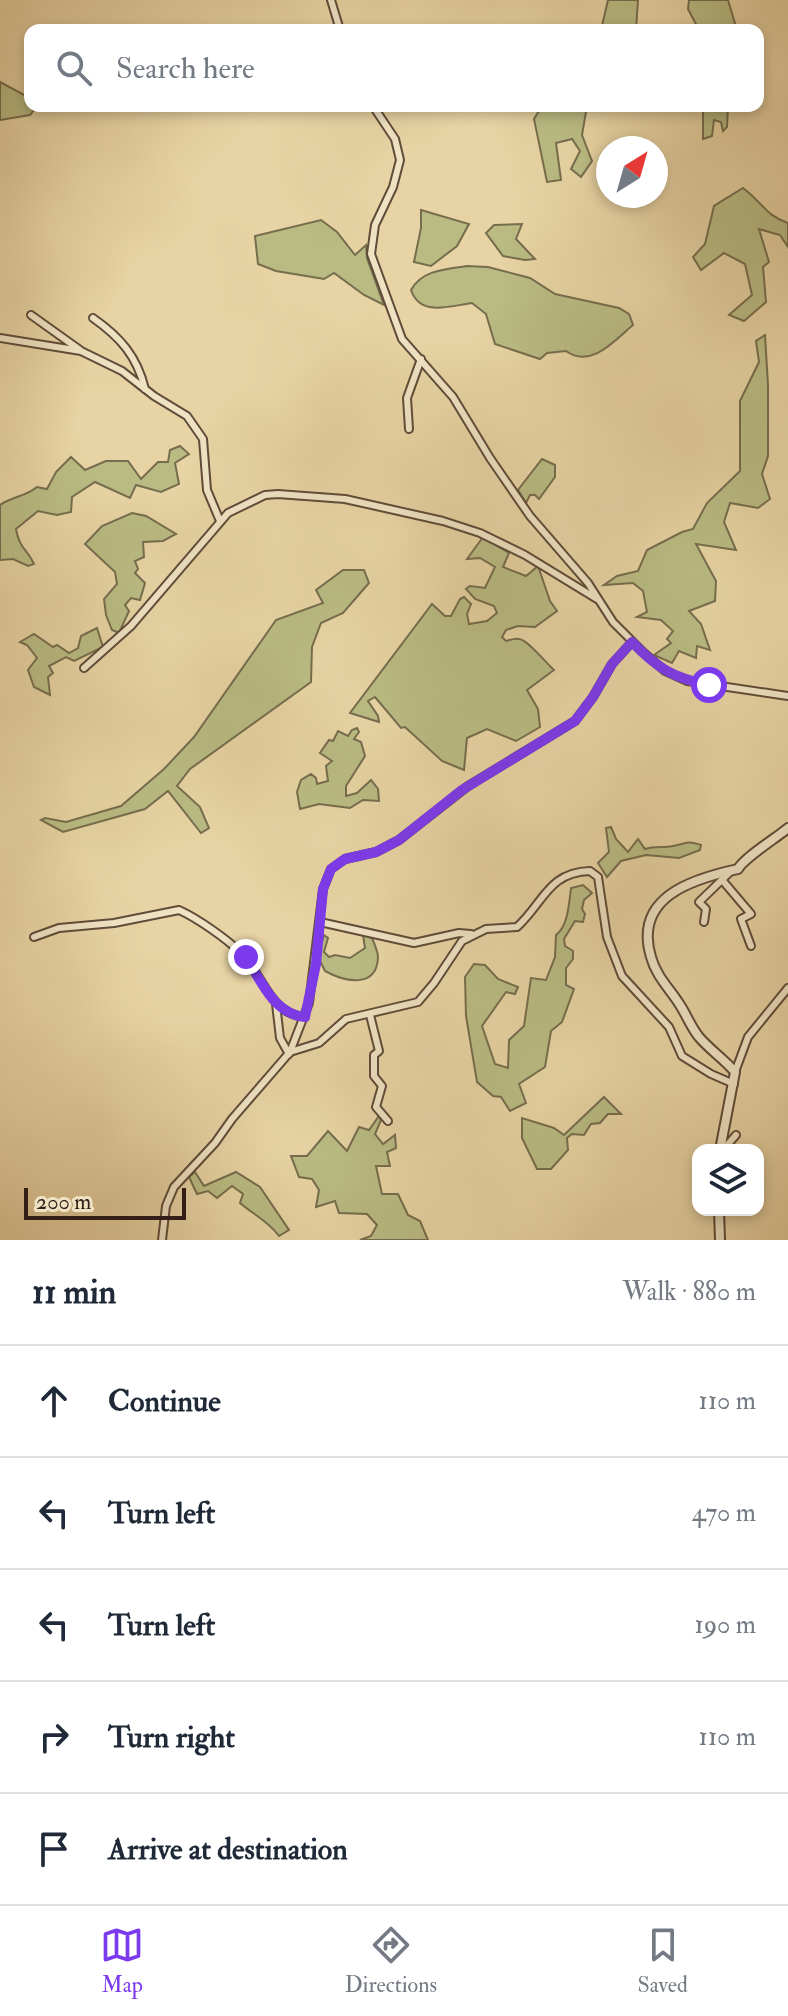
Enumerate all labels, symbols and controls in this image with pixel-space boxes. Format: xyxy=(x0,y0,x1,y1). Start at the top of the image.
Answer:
search box xyxy=(24,24,764,112)
icon: search xyxy=(52,46,96,90)
text: Search here xyxy=(116,50,255,87)
north arrow xyxy=(596,136,668,208)
route start xyxy=(691,667,727,703)
route end xyxy=(228,939,264,975)
map controls xyxy=(692,1144,764,1216)
button: layers xyxy=(692,1144,764,1216)
scale bar xyxy=(24,1184,186,1220)
text: 200 m xyxy=(36,1188,91,1216)
text: 11 min xyxy=(32,1271,116,1314)
text: Walk · 880 m xyxy=(623,1276,756,1308)
icon: ahead xyxy=(32,1379,76,1423)
text: Continue xyxy=(108,1383,221,1420)
text: 110 m xyxy=(699,1385,756,1417)
icon: left xyxy=(32,1491,76,1535)
text: Turn left xyxy=(108,1495,215,1532)
text: 470 m xyxy=(692,1497,756,1529)
icon: left xyxy=(32,1603,76,1647)
text: Turn left xyxy=(108,1607,215,1644)
text: 190 m xyxy=(695,1609,756,1641)
icon: right xyxy=(32,1715,76,1759)
text: Turn right xyxy=(108,1719,235,1756)
text: 110 m xyxy=(699,1721,756,1753)
icon: arrive xyxy=(32,1827,76,1871)
text: Arrive at destination xyxy=(108,1831,348,1868)
tab: Map xyxy=(100,1923,144,1999)
tab: Directions xyxy=(345,1923,437,1999)
tab: Saved xyxy=(638,1923,688,1999)

